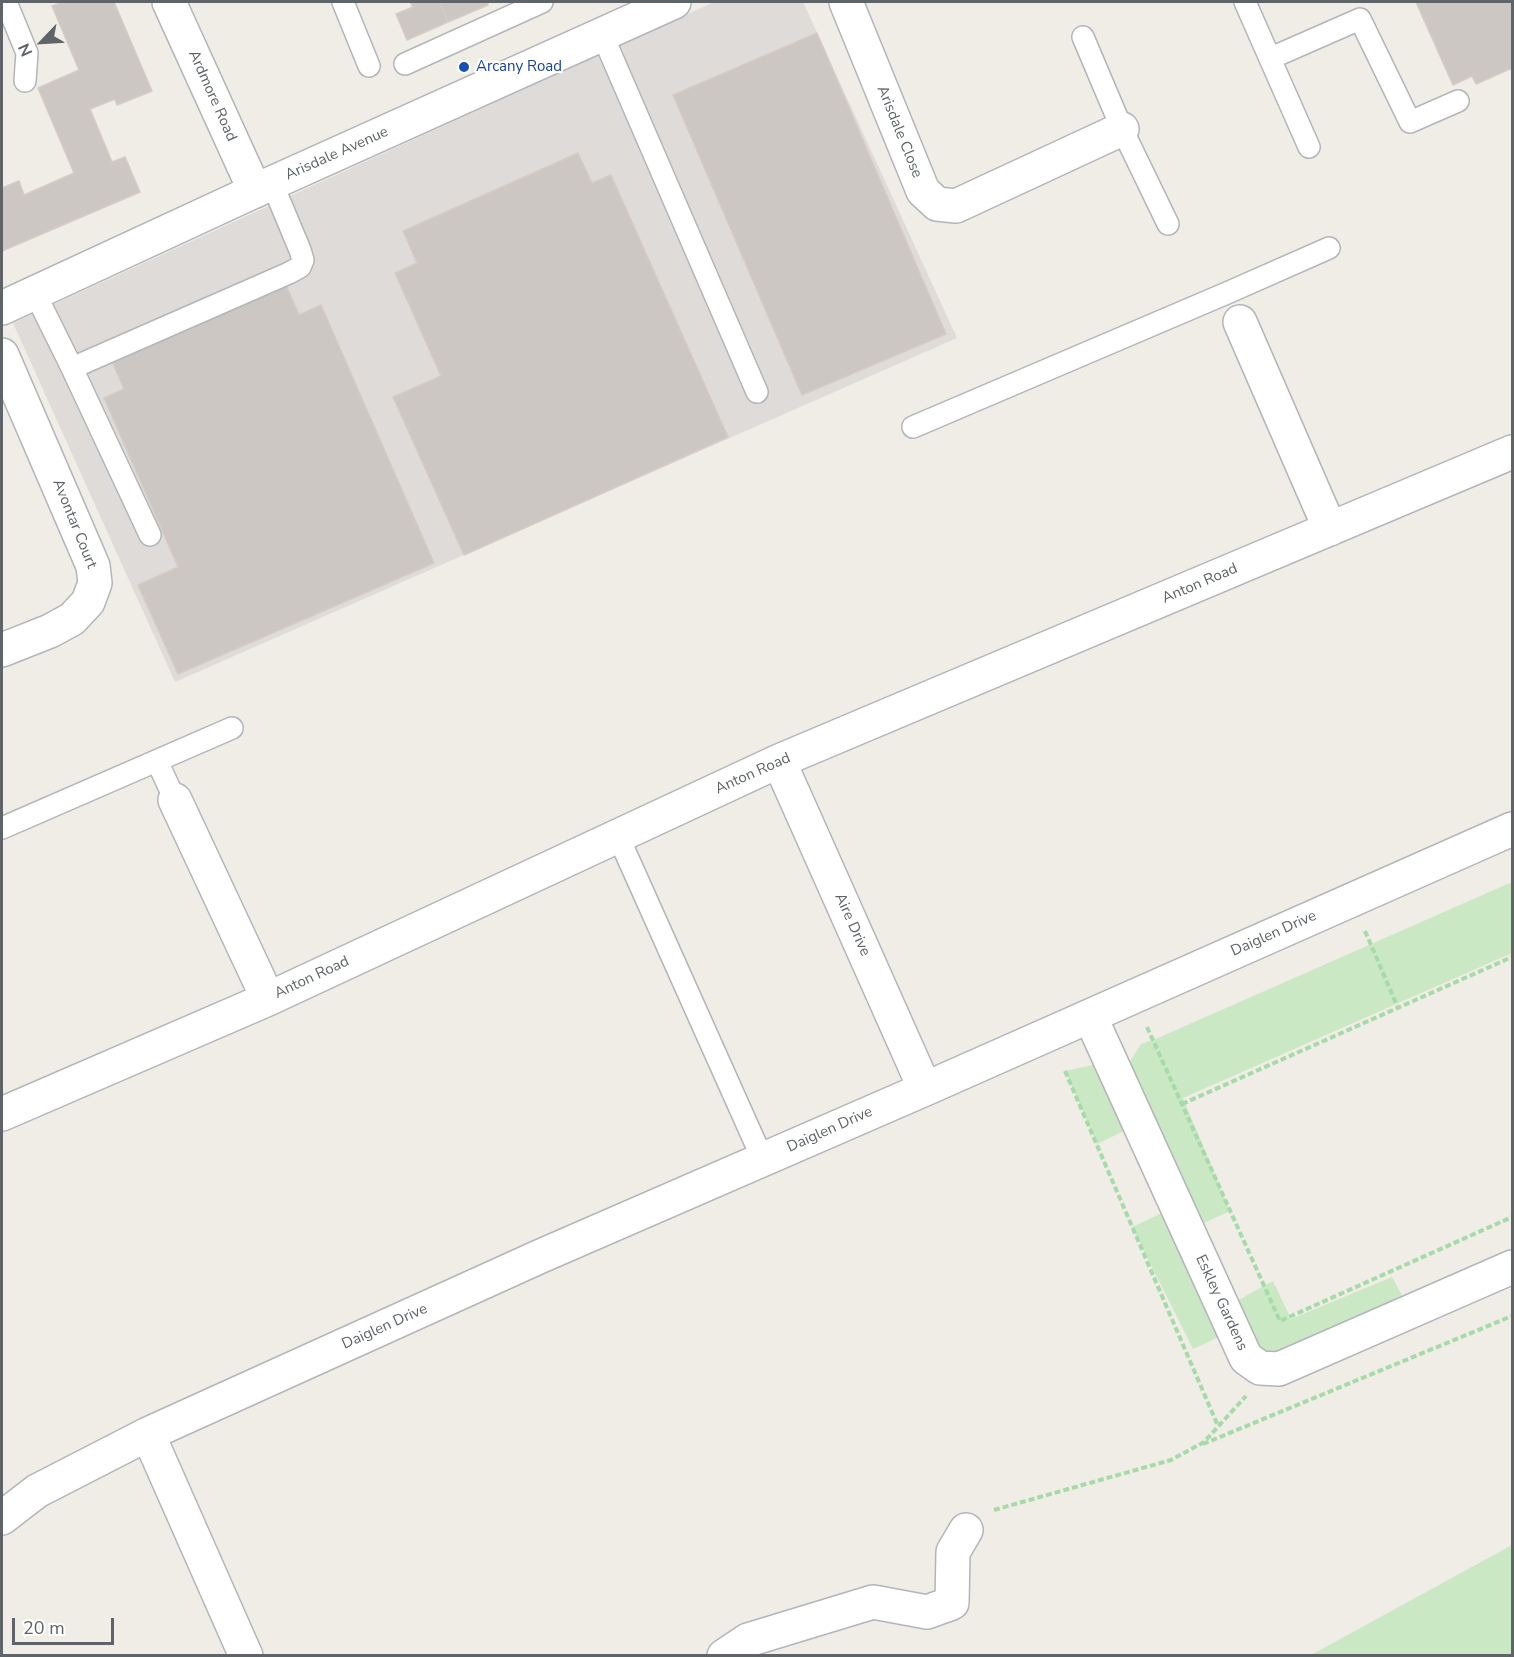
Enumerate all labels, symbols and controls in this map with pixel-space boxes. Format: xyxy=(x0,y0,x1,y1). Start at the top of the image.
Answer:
north arrow xyxy=(12,12,72,72)
text: N xyxy=(13,40,38,60)
street label: Ardmore Road xyxy=(184,48,240,144)
place label: Arcany Road xyxy=(476,58,562,76)
marker: Arcany Road xyxy=(457,60,471,74)
street label: Arisdale Close xyxy=(872,83,926,181)
street label: Arisdale Avenue xyxy=(283,123,391,185)
street label: Avontar Court xyxy=(48,477,100,571)
street label: Anton Road xyxy=(1160,560,1240,608)
street label: Anton Road xyxy=(713,749,793,799)
street label: Aire Drive xyxy=(830,891,874,959)
street label: Daiglen Drive xyxy=(1228,907,1320,961)
street label: Anton Road xyxy=(272,953,352,1003)
street label: Daiglen Drive xyxy=(784,1103,876,1157)
street label: Eskley Gardens xyxy=(1191,1252,1251,1354)
street label: Daiglen Drive xyxy=(339,1300,431,1354)
scale bar xyxy=(15,1606,117,1644)
text: 20 m xyxy=(23,1616,65,1640)

